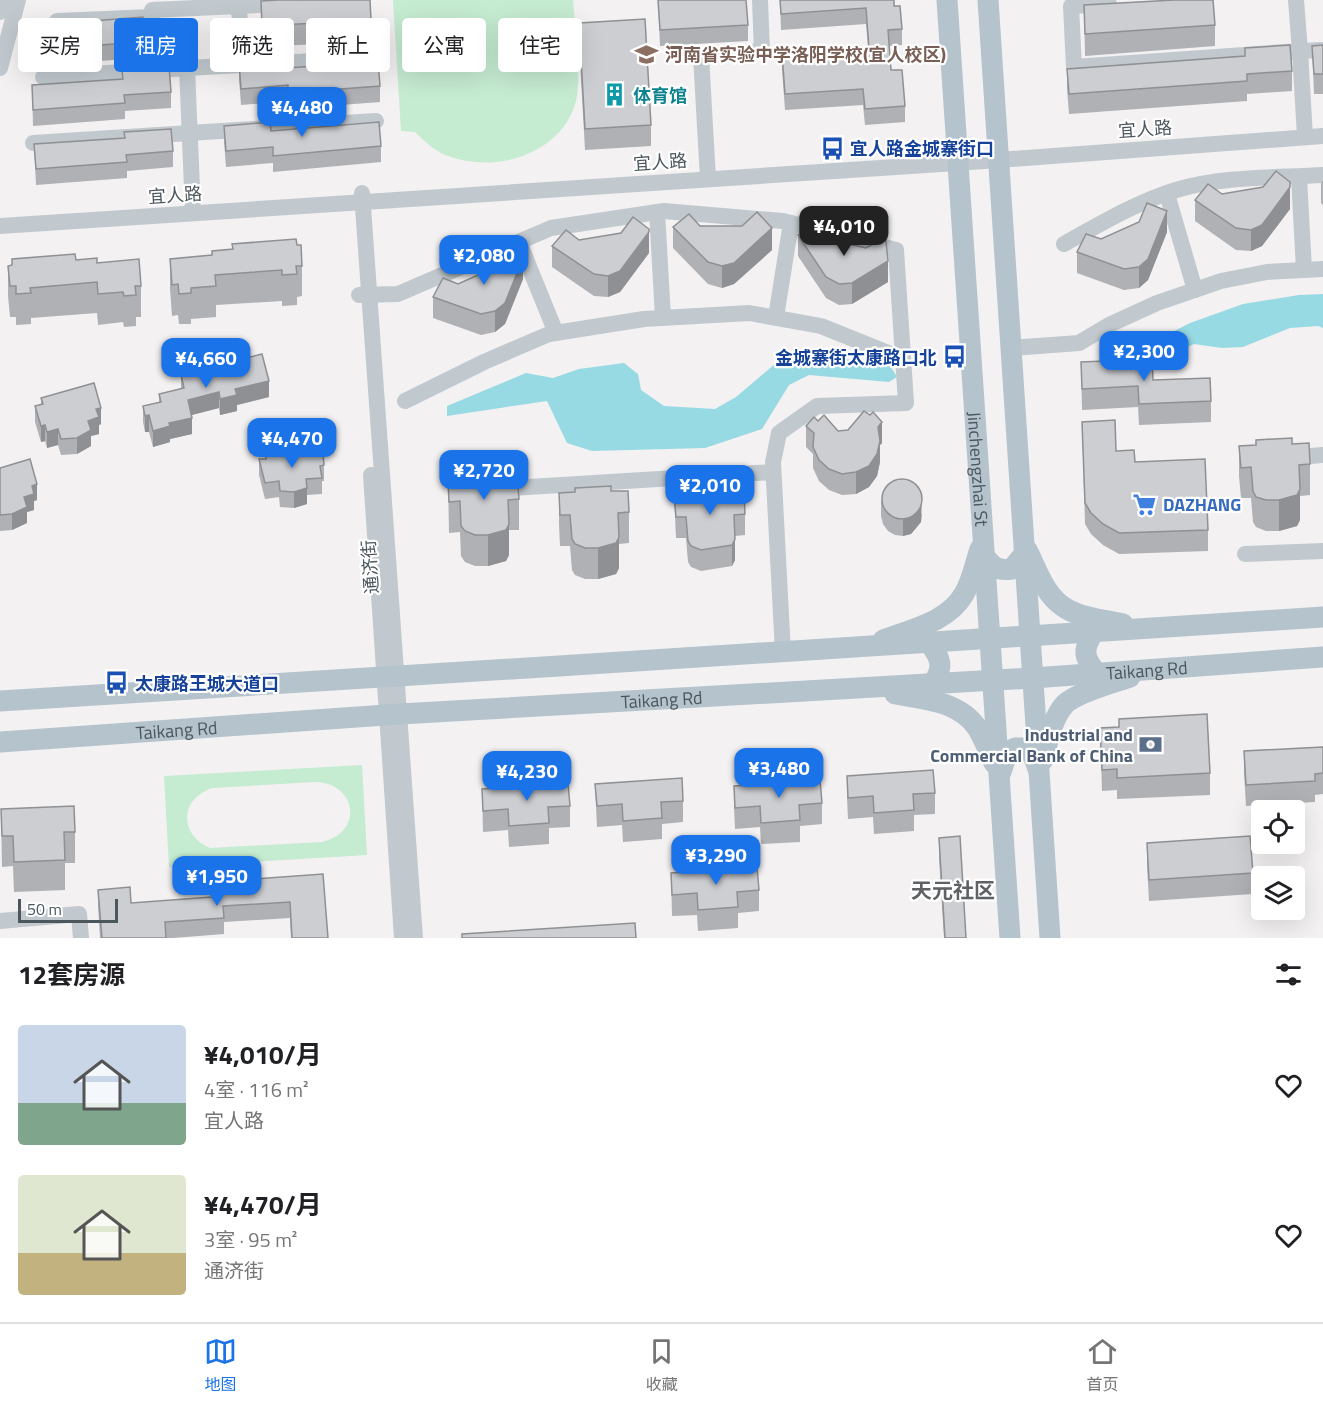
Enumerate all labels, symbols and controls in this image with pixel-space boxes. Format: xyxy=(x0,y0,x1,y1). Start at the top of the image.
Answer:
chip: 买房 xyxy=(18,18,102,72)
chip: 租房 xyxy=(114,18,198,72)
chip: 筛选 xyxy=(210,18,294,72)
chip: 新上 xyxy=(306,18,390,72)
chip: 公寓 xyxy=(402,18,486,72)
chip: 住宅 xyxy=(498,18,582,72)
school or university icon: 河南省实验中学洛阳学校(宜人校区) xyxy=(634,41,660,67)
place label: 河南省实验中学洛阳学校(宜人校区) xyxy=(665,41,946,68)
building icon: 体育馆 xyxy=(602,82,628,108)
place label: 体育馆 xyxy=(633,82,687,109)
pin: ¥4,480 xyxy=(253,87,351,138)
text: ¥4,480 xyxy=(271,91,333,122)
street label: 宜人路 xyxy=(1117,114,1173,144)
bus stop icon: 宜人路金城寨街口 xyxy=(819,135,845,161)
place label: 宜人路金城寨街口 xyxy=(850,135,994,162)
street label: 宜人路 xyxy=(632,147,688,177)
street label: 宜人路 xyxy=(147,180,203,210)
pin: ¥4,010 xyxy=(795,206,893,257)
text: ¥4,010 xyxy=(813,210,875,241)
pin: ¥2,080 xyxy=(435,235,533,286)
text: ¥2,080 xyxy=(453,239,515,270)
pin: ¥2,300 xyxy=(1095,331,1193,382)
text: ¥2,300 xyxy=(1113,335,1175,366)
pin: ¥4,660 xyxy=(157,338,255,389)
text: ¥4,660 xyxy=(175,342,237,373)
place label: 金城寨街太康路口北 xyxy=(775,344,937,371)
bus stop icon: 金城寨街太康路口北 xyxy=(942,344,968,370)
street label: Jinchengzhai St xyxy=(961,411,996,528)
pin: ¥4,470 xyxy=(243,418,341,469)
text: ¥4,470 xyxy=(261,422,323,453)
pin: ¥2,720 xyxy=(435,450,533,501)
text: ¥2,720 xyxy=(453,454,515,485)
pin: ¥2,010 xyxy=(661,465,759,516)
text: ¥2,010 xyxy=(679,469,741,500)
supermarket icon: DAZHANG xyxy=(1132,491,1158,517)
place label: DAZHANG xyxy=(1163,491,1241,518)
street label: 通济街 xyxy=(355,539,385,595)
street label: Taikang Rd xyxy=(1105,653,1188,686)
bus stop icon: 太康路王城大道口 xyxy=(104,670,130,696)
place label: 太康路王城大道口 xyxy=(135,670,279,697)
street label: Taikang Rd xyxy=(620,683,703,715)
street label: Taikang Rd xyxy=(135,713,218,746)
place label: Industrial and Commercial Bank of China xyxy=(930,721,1133,769)
bank icon: Industrial and Commercial Bank of China xyxy=(1138,731,1164,757)
pin: ¥3,480 xyxy=(730,748,828,799)
pin: ¥4,230 xyxy=(478,751,576,802)
text: ¥3,480 xyxy=(748,752,810,783)
text: ¥4,230 xyxy=(496,755,558,786)
map controls xyxy=(1251,800,1305,920)
button: locate xyxy=(1251,800,1305,854)
pin: ¥3,290 xyxy=(667,835,765,886)
text: ¥3,290 xyxy=(685,839,747,870)
pin: ¥1,950 xyxy=(168,856,266,907)
text: ¥1,950 xyxy=(186,860,248,891)
button: layers xyxy=(1251,866,1305,920)
district label: 天元社区 xyxy=(911,874,995,906)
scale bar xyxy=(18,896,118,924)
text: 50 m xyxy=(27,897,62,921)
text: 12套房源 xyxy=(18,955,125,994)
icon: filters xyxy=(1272,958,1305,991)
text: ¥4,010/月 xyxy=(204,1035,322,1074)
icon: home xyxy=(66,1049,138,1121)
icon: heart xyxy=(1272,1069,1305,1102)
text: 4室 · 116 m² xyxy=(204,1074,309,1105)
text: 宜人路 xyxy=(204,1105,264,1136)
text: ¥4,470/月 xyxy=(204,1185,322,1224)
icon: home xyxy=(66,1199,138,1271)
icon: heart xyxy=(1272,1219,1305,1252)
text: 3室 · 95 m² xyxy=(204,1224,297,1255)
text: 通济街 xyxy=(204,1255,264,1286)
tab: 地图 xyxy=(204,1335,237,1396)
tab: 收藏 xyxy=(645,1335,678,1396)
tab: 首页 xyxy=(1086,1335,1119,1396)

